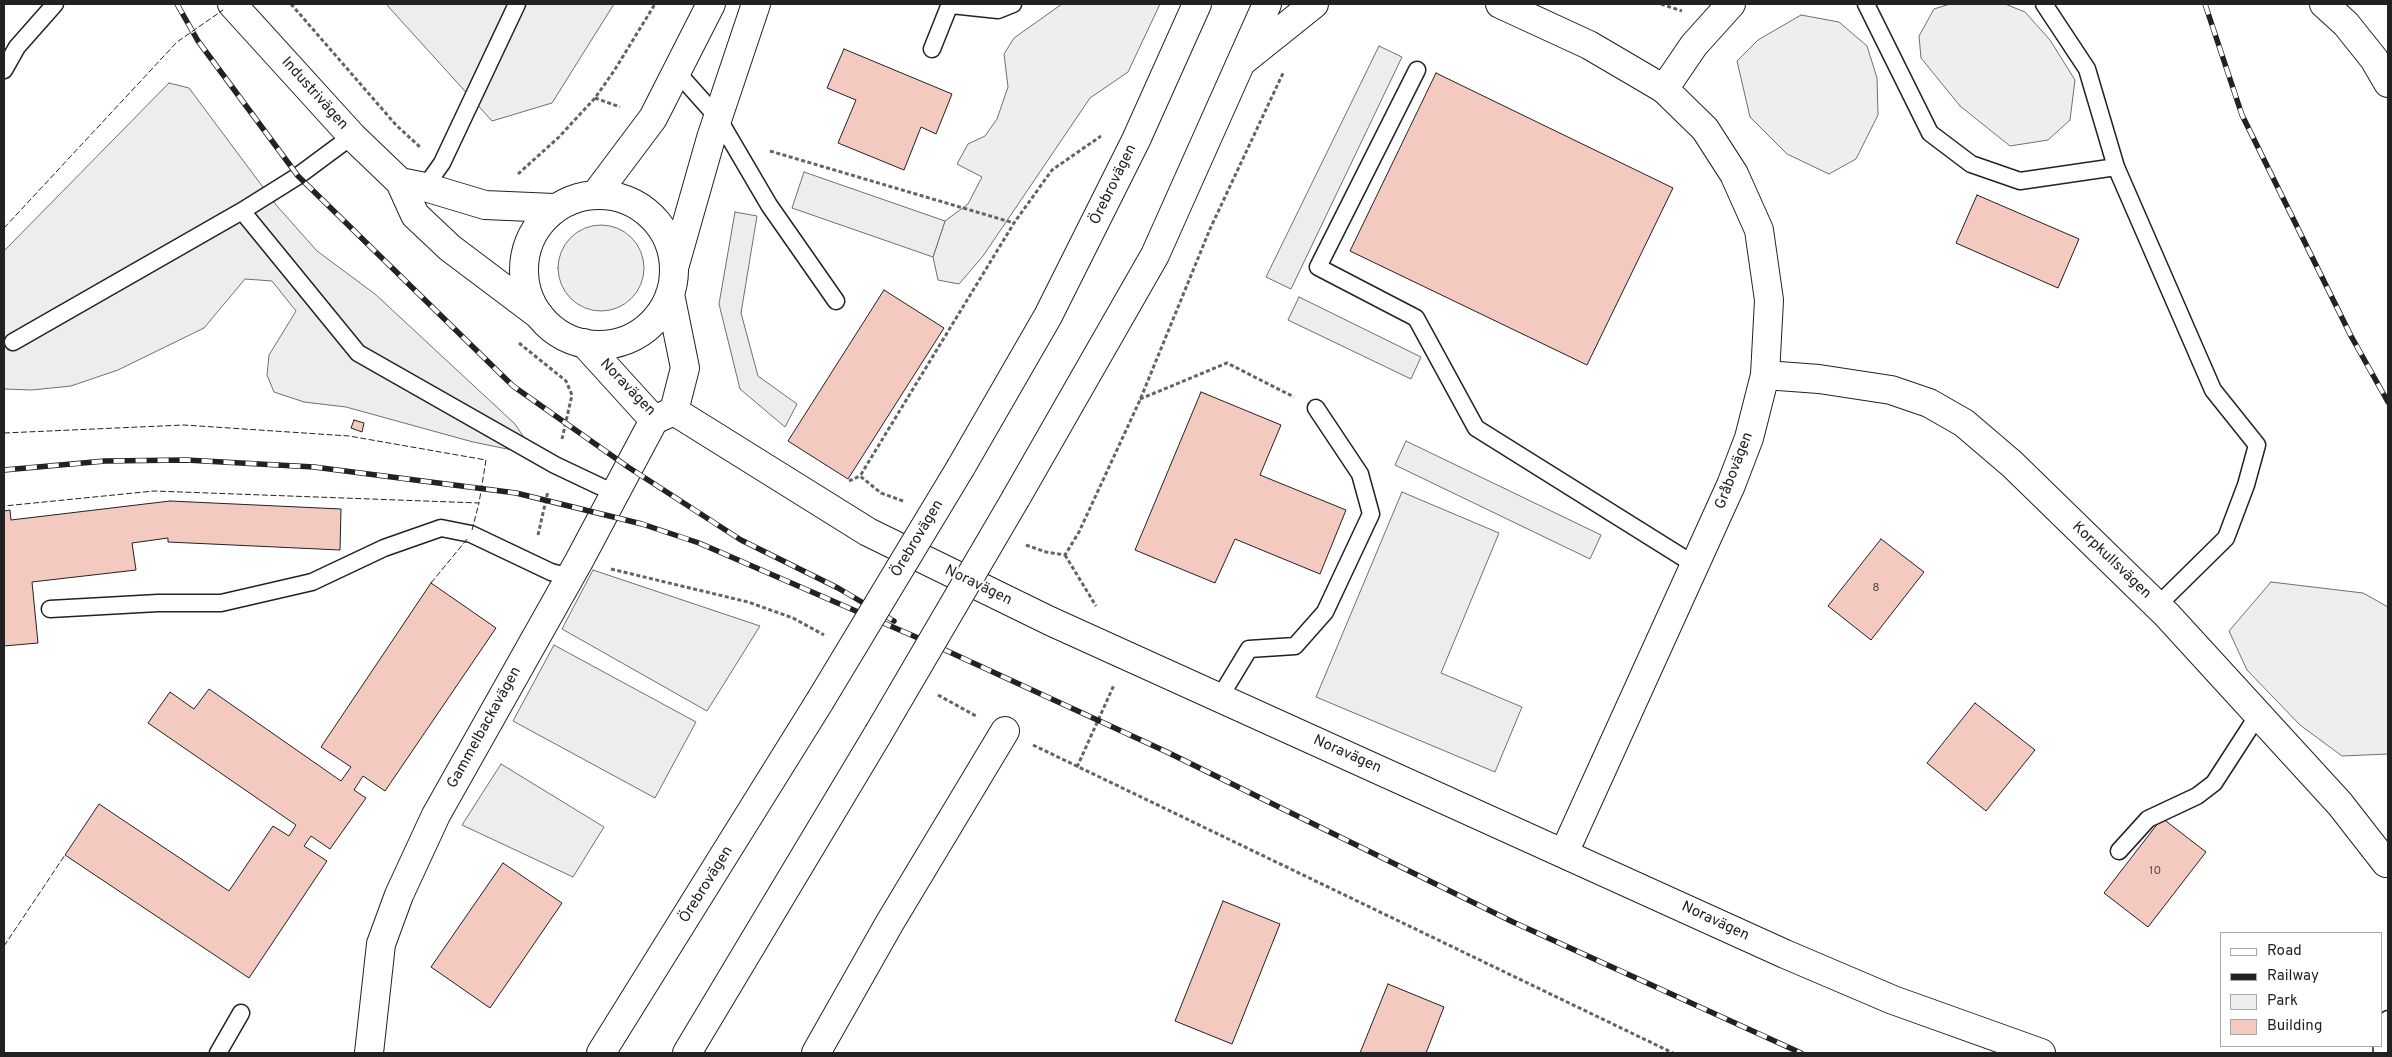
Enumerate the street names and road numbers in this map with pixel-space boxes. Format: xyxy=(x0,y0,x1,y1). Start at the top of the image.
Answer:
street label: Industrivägen xyxy=(277,54,351,134)
street label: Örebrovägen xyxy=(1087,142,1141,228)
street label: Noravägen xyxy=(595,356,659,420)
street label: Gråbovägen xyxy=(1712,430,1758,512)
street label: Örebrovägen xyxy=(888,497,948,581)
street label: Korpkullsvägen xyxy=(2068,519,2154,603)
street label: Noravägen xyxy=(941,562,1015,610)
street label: Gammelbackavägen xyxy=(444,664,526,792)
street label: Noravägen xyxy=(1310,732,1384,778)
street label: Örebrovägen xyxy=(676,843,738,927)
street label: Noravägen xyxy=(1678,898,1752,946)

